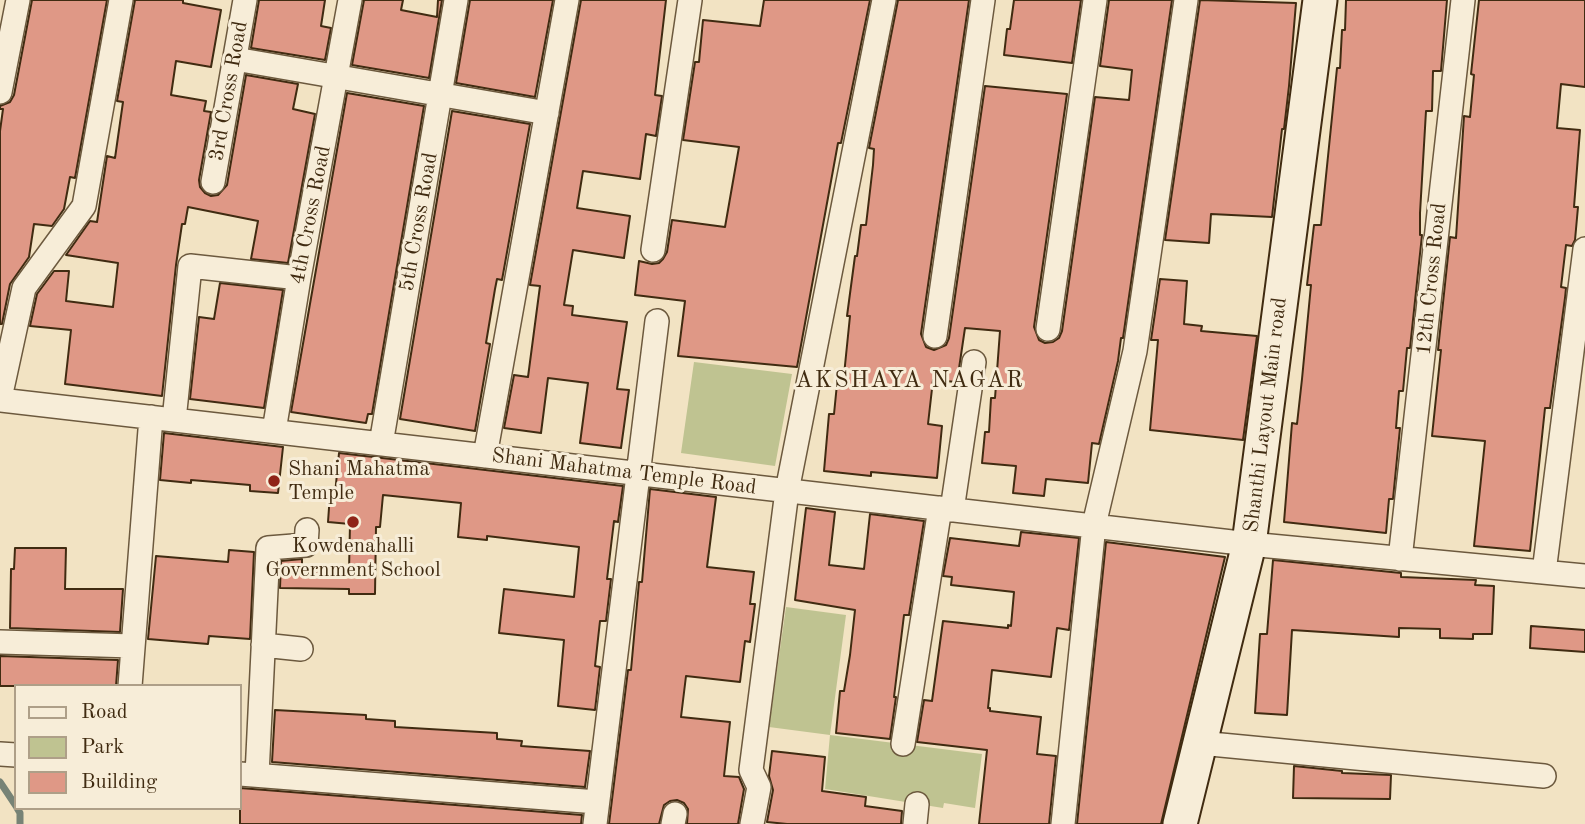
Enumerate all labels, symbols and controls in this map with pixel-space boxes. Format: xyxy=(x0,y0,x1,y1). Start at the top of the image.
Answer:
street label: 3rd Cross Road xyxy=(204,19,254,163)
street label: 4th Cross Road xyxy=(285,143,337,287)
street label: 5th Cross Road xyxy=(394,150,444,294)
street label: 12th Cross Road xyxy=(1411,202,1453,356)
street label: Shanthi Layout Main road xyxy=(1239,296,1293,534)
district label: AKSHAYA NAGAR xyxy=(797,367,1023,395)
street label: Shani Mahatma Temple Road xyxy=(490,443,758,501)
place label: Shani Mahatma Temple xyxy=(288,456,430,506)
marker: Shani Mahatma Temple xyxy=(266,473,282,489)
marker: Kowdenahalli Government School xyxy=(345,514,361,530)
place label: Kowdenahalli Government School xyxy=(265,533,441,583)
legend xyxy=(14,684,242,810)
text: Road xyxy=(81,702,128,723)
text: Park xyxy=(81,737,124,758)
text: Building xyxy=(81,772,157,793)

